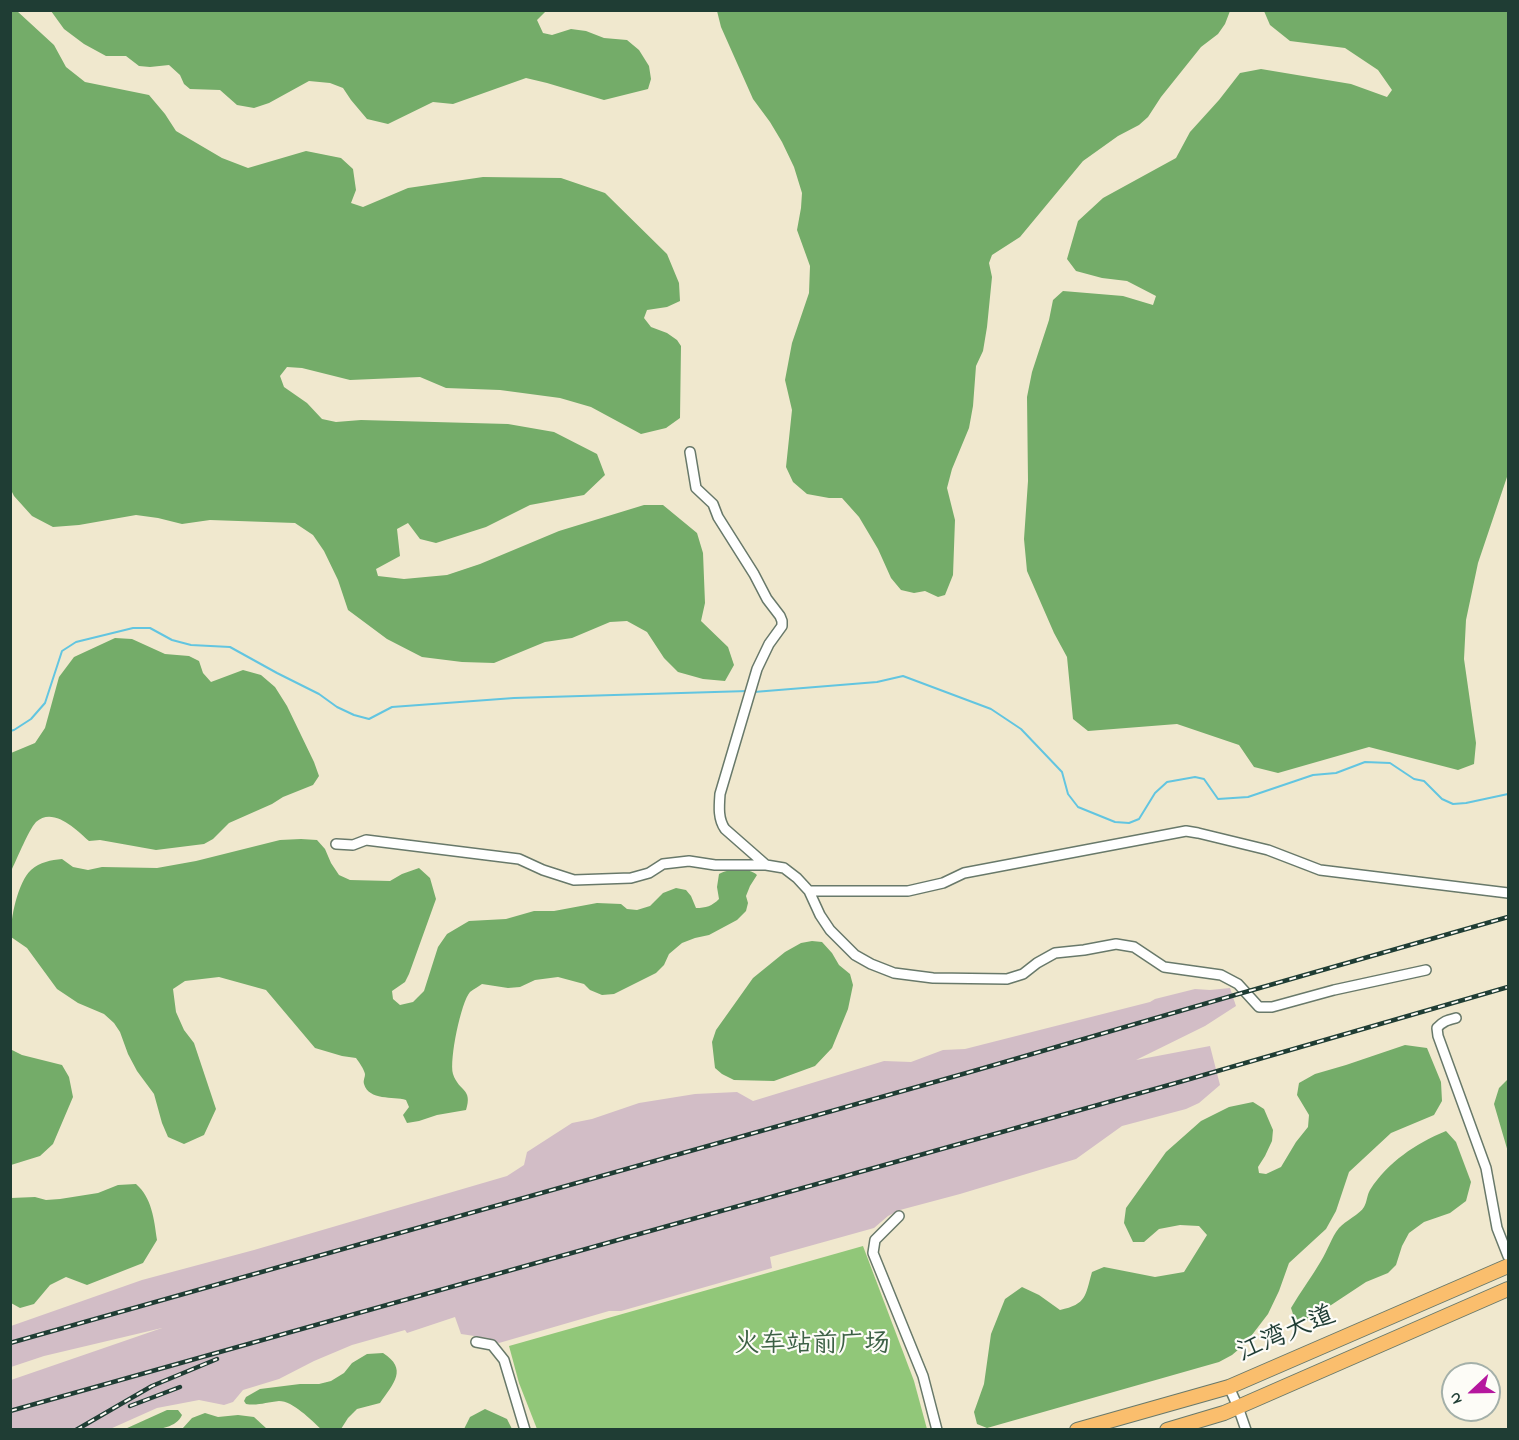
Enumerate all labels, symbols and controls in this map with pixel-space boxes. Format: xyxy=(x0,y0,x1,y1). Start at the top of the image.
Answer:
street label: 江湾大道 xyxy=(1233,1301,1341,1371)
park label: 火车站前广场 xyxy=(734,1331,890,1363)
north arrow xyxy=(1441,1362,1501,1422)
text: N xyxy=(1443,1388,1469,1408)

